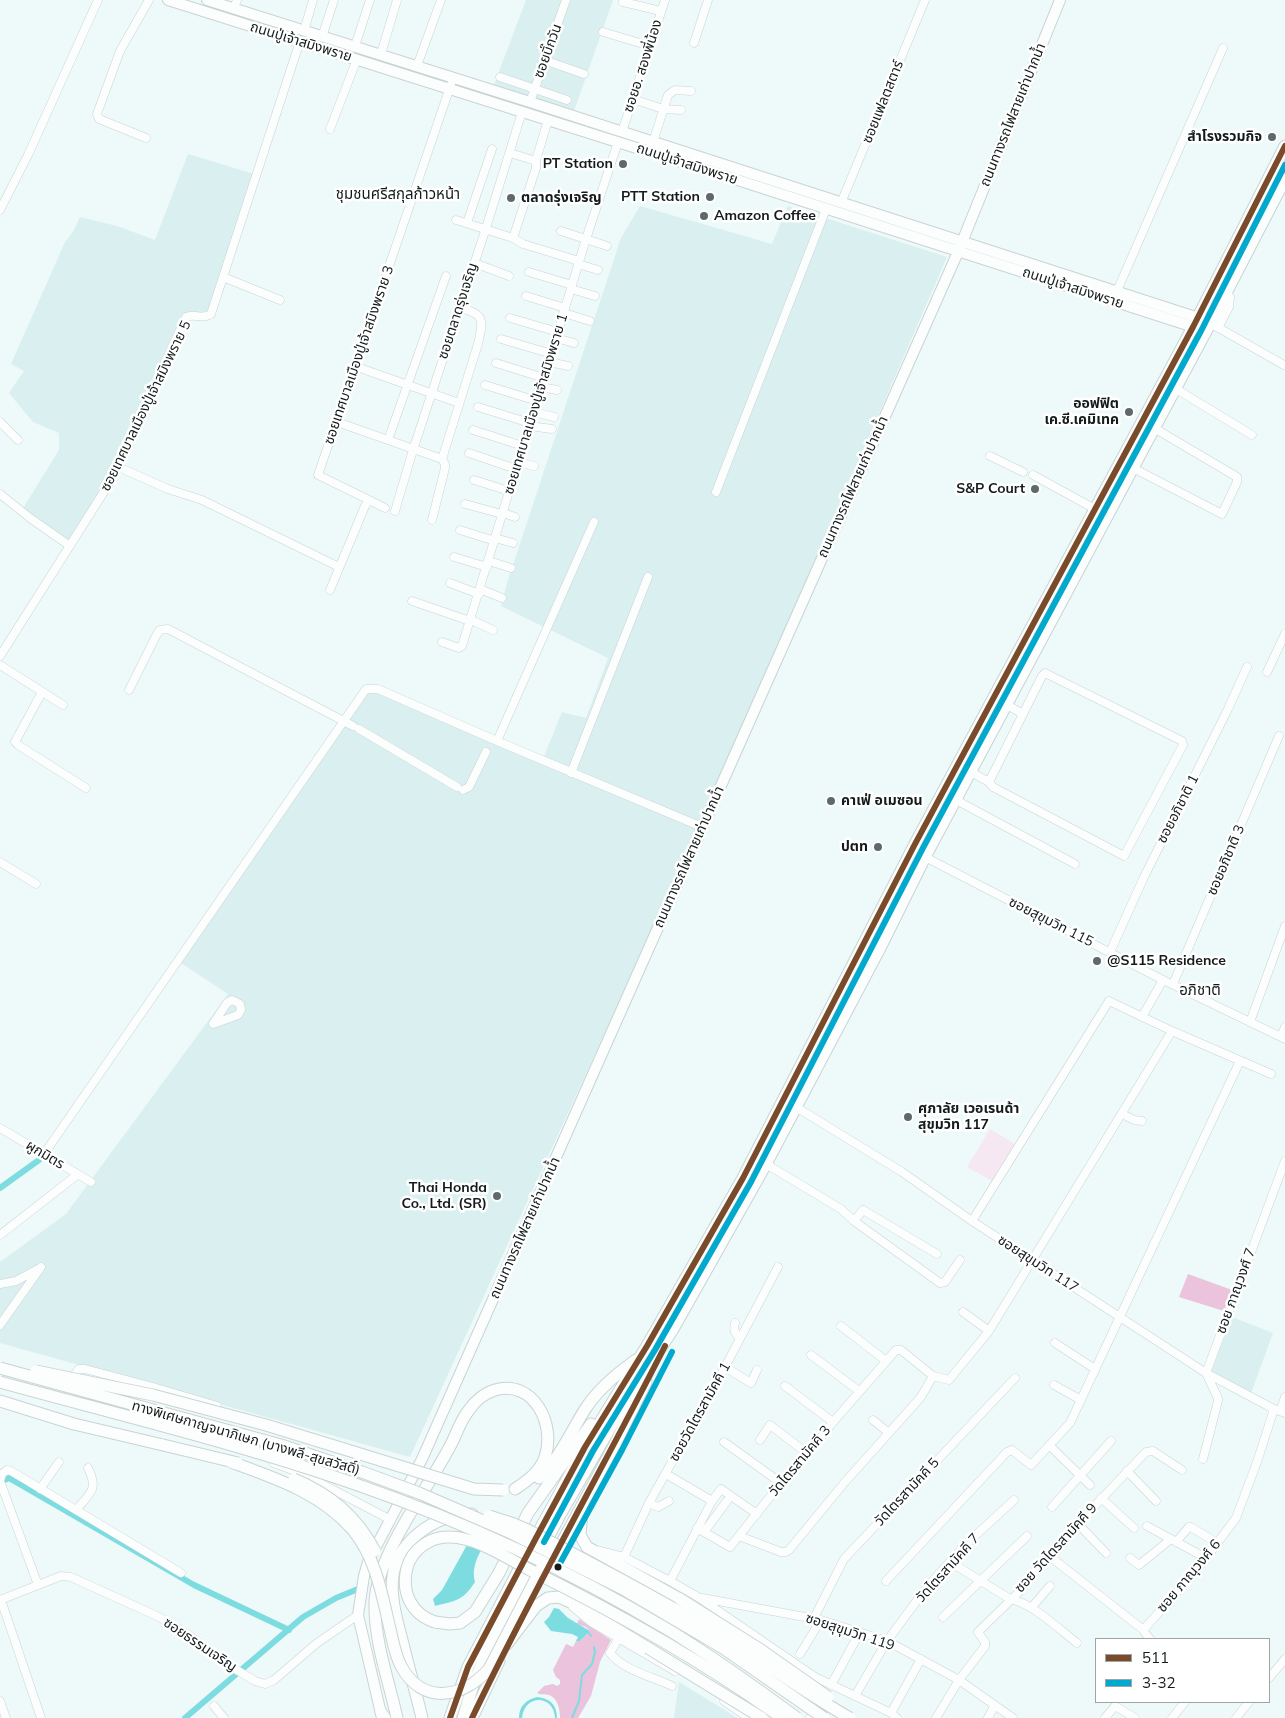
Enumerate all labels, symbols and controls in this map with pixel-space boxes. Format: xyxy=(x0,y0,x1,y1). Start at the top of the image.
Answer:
street label: ซอยอ. สองพี่น้อง xyxy=(620,18,666,114)
street label: ถนนปู่เจ้าสมิงพราย xyxy=(248,19,354,65)
street label: ซอยบิ๊กวัน xyxy=(530,22,566,80)
street label: ถนนทางรถไฟสายเก่าปากน้ำ xyxy=(977,41,1049,189)
street label: ซอยแฟลตสตาร์ xyxy=(859,58,907,146)
place label: สำโรงรวมกิจ xyxy=(1187,129,1262,145)
marker: สำโรงรวมกิจ xyxy=(1266,131,1278,143)
street label: ถนนปู่เจ้าสมิงพราย xyxy=(634,140,740,188)
place label: PT Station xyxy=(543,156,613,172)
marker: PT Station xyxy=(617,158,629,170)
district label: ชุมชนศรีสกุลก้าวหน้า xyxy=(336,185,460,203)
place label: PTT Station xyxy=(621,189,700,205)
place label: ตลาดรุ่งเจริญ xyxy=(521,190,602,206)
marker: PTT Station xyxy=(704,191,716,203)
marker: ตลาดรุ่งเจริญ xyxy=(505,192,517,204)
place label: Amazon Coffee xyxy=(714,208,816,224)
marker: Amazon Coffee xyxy=(698,210,710,222)
street label: ซอยตลาดรุ่งเจริญ xyxy=(434,261,482,361)
street label: ซอยเทศบาลเมืองปู่เจ้าสมิงพราย 3 xyxy=(320,263,398,447)
street label: ถนนปู่เจ้าสมิงพราย xyxy=(1020,264,1126,312)
street label: ซอยเทศบาลเมืองปู่เจ้าสมิงพราย 1 xyxy=(500,312,572,496)
street label: ซอยเทศบาลเมืองปู่เจ้าสมิงพราย 5 xyxy=(97,318,195,494)
place label: ออฟฟิต เค.ซี.เคมิเทค xyxy=(1044,396,1119,428)
marker: ออฟฟิต เค.ซี.เคมิเทค xyxy=(1123,406,1135,418)
street label: ถนนทางรถไฟสายเก่าปากน้ำ xyxy=(814,414,892,560)
place label: S&P Court xyxy=(956,481,1025,497)
marker: S&P Court xyxy=(1029,483,1041,495)
street label: ซอยอภิชาติ 1 xyxy=(1154,772,1202,846)
street label: ถนนทางรถไฟสายเก่าปากน้ำ xyxy=(650,784,728,930)
place label: คาเฟ่ อเมซอน xyxy=(841,793,923,809)
marker: คาเฟ่ อเมซอน xyxy=(825,795,837,807)
street label: ซอยอภิชาติ 3 xyxy=(1204,822,1248,898)
place label: ปตท xyxy=(841,839,868,855)
marker: ปตท xyxy=(872,841,884,853)
street label: ซอยสุขุมวิท 115 xyxy=(1006,893,1096,951)
place label: @S115 Residence xyxy=(1107,953,1226,969)
marker: @S115 Residence xyxy=(1091,955,1103,967)
district label: อภิชาติ xyxy=(1179,981,1221,999)
place label: ศุภาลัย เวอเรนด้า สุขุมวิท 117 xyxy=(918,1101,1019,1134)
marker: ศุภาลัย เวอเรนด้า สุขุมวิท 117 xyxy=(902,1111,914,1123)
street label: ผูกมิตร xyxy=(23,1137,67,1173)
street label: ถนนทางรถไฟสายเก่าปากน้ำ xyxy=(486,1155,564,1301)
place label: Thai Honda Co., Ltd. (SR) xyxy=(402,1180,487,1212)
marker: Thai Honda Co., Ltd. (SR) xyxy=(491,1190,503,1202)
street label: ซอยสุขุมวิท 117 xyxy=(995,1232,1081,1296)
street label: ซอย ภาณุวงศ์ 7 xyxy=(1213,1246,1259,1336)
street label: ซอยวัดไตรสามัคคี 1 xyxy=(666,1359,734,1465)
street label: ทางพิเศษกาญจนาภิเษก (บางพลี-สุขสวัสดิ์) xyxy=(130,1397,362,1479)
street label: วัดไตรสามัคคี 3 xyxy=(766,1422,834,1500)
street label: วัดไตรสามัคคี 5 xyxy=(871,1454,943,1530)
street label: ซอย วัดไตรสามัคคี 9 xyxy=(1011,1500,1101,1596)
street label: วัดไตรสามัคคี 7 xyxy=(913,1530,983,1606)
street label: ซอย ภาณุวงศ์ 6 xyxy=(1154,1536,1224,1616)
unlabelled marker xyxy=(553,1562,563,1572)
street label: ซอยสุขุมวิท 119 xyxy=(803,1610,897,1654)
street label: ซอยธรรมเจริญ xyxy=(160,1614,240,1676)
legend xyxy=(1095,1638,1270,1703)
text: 511 xyxy=(1142,1648,1169,1667)
text: 3-32 xyxy=(1142,1673,1175,1692)

